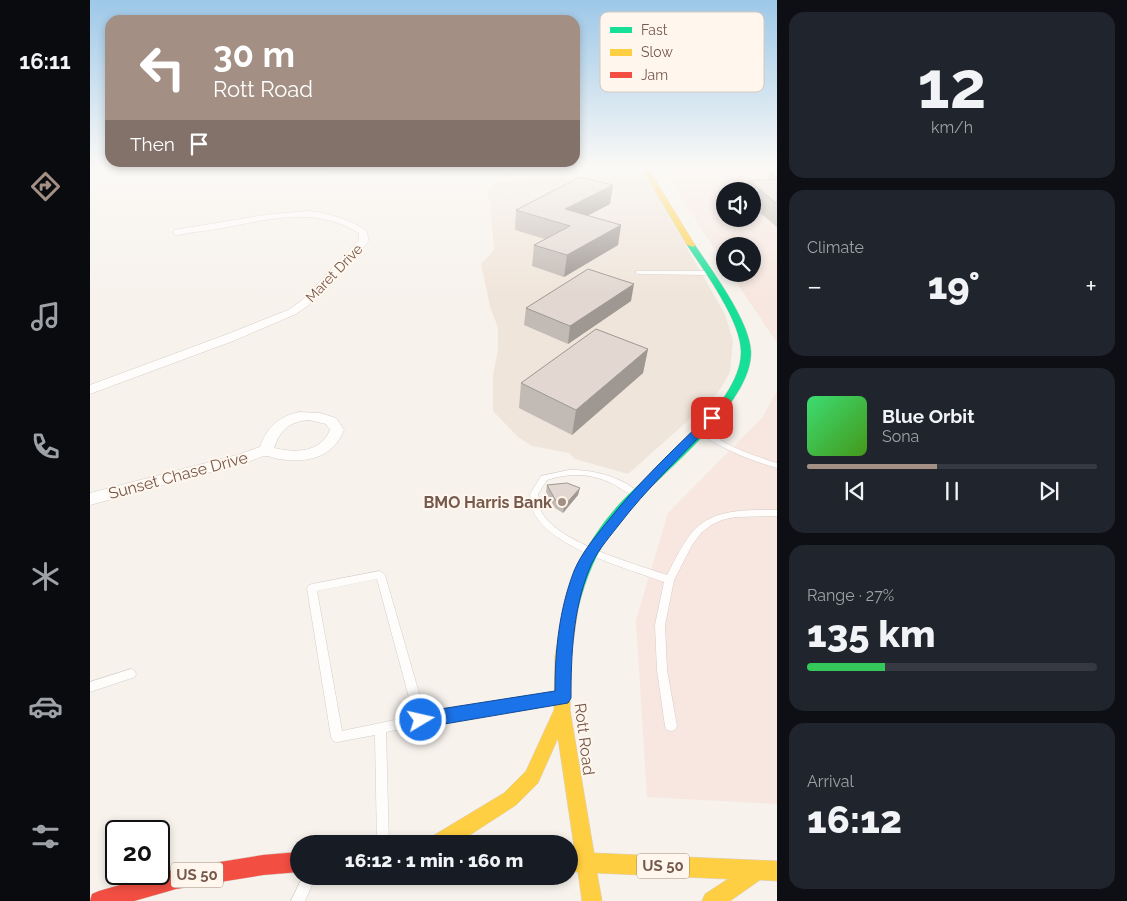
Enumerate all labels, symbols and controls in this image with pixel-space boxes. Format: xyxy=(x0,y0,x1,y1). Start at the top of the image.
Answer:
legend xyxy=(600,12,764,92)
text: Fast xyxy=(641,22,668,38)
text: 30 m xyxy=(213,34,295,75)
icon: left xyxy=(130,35,195,100)
text: Slow xyxy=(641,44,673,60)
text: 12 xyxy=(918,47,986,123)
text: 16:11 xyxy=(19,48,71,74)
text: Jam xyxy=(641,67,668,83)
text: Rott Road xyxy=(213,76,313,102)
text: km/h xyxy=(931,118,973,137)
icon: arrive xyxy=(185,130,213,158)
text: Then xyxy=(130,133,175,155)
icon: directions xyxy=(28,169,63,204)
map controls xyxy=(716,182,761,282)
button: sound xyxy=(716,182,761,227)
button: search xyxy=(716,237,761,282)
text: Climate xyxy=(807,238,864,257)
street label: Maret Drive xyxy=(302,241,366,305)
text: 19° xyxy=(928,263,980,308)
text: − xyxy=(807,270,822,303)
text: + xyxy=(1085,270,1097,303)
icon: music xyxy=(28,299,63,334)
pin xyxy=(691,397,733,439)
icon: arrive xyxy=(698,404,726,432)
text: Blue Orbit xyxy=(882,405,974,427)
text: Sona xyxy=(882,427,919,446)
icon: phone xyxy=(28,429,63,464)
street label: Sunset Chase Drive xyxy=(106,448,250,503)
icon: previous xyxy=(841,477,869,505)
icon: pause xyxy=(938,477,966,505)
icon: next xyxy=(1035,477,1063,505)
place label: BMO Harris Bank xyxy=(423,493,552,512)
marker: BMO Harris Bank xyxy=(556,496,568,508)
icon: climate xyxy=(28,559,63,594)
text: Range · 27% xyxy=(807,586,894,605)
text: 135 km xyxy=(807,611,936,656)
icon: car xyxy=(28,689,63,724)
position arrow xyxy=(394,693,446,745)
street label: Rott Road xyxy=(571,702,598,776)
text: Arrival xyxy=(807,772,854,791)
text: 16:12 xyxy=(807,797,902,842)
icon: filters xyxy=(28,819,63,854)
speed limit sign: 20 xyxy=(105,820,170,885)
text: 16:12 · 1 min · 160 m xyxy=(345,849,523,871)
road number: US 50 xyxy=(637,854,689,878)
road number: US 50 xyxy=(171,862,223,888)

